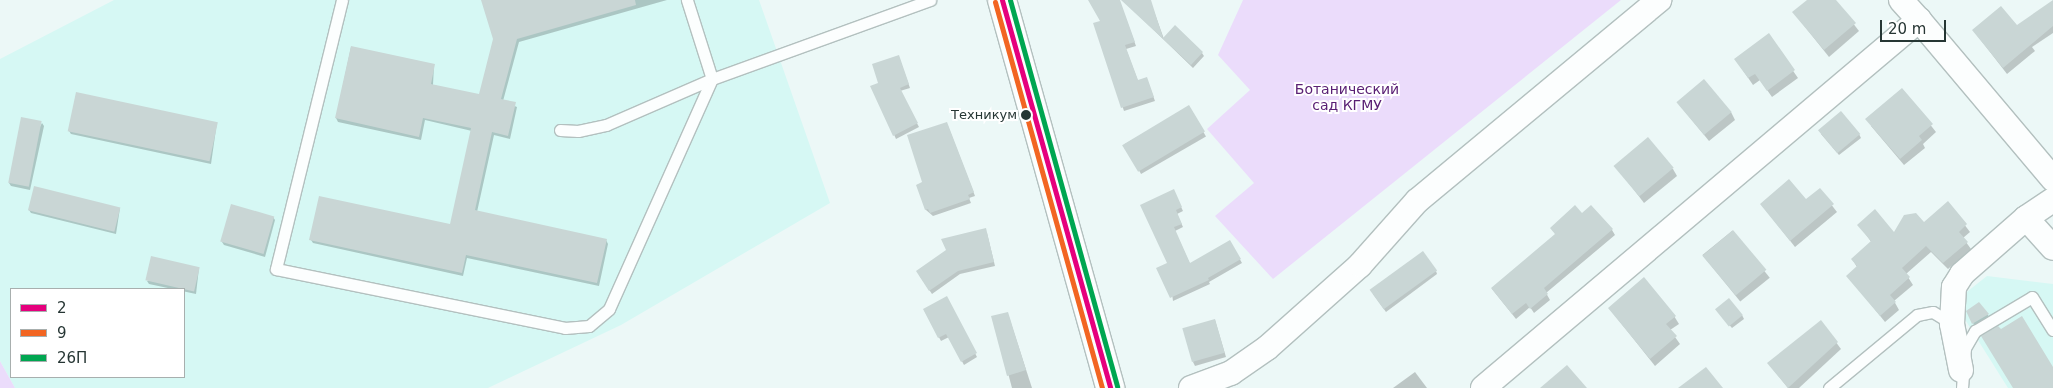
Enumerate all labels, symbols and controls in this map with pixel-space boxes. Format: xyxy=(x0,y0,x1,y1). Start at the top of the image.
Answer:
scale bar xyxy=(1883,10,1949,42)
text: 20 m xyxy=(1888,20,1926,38)
park label: Ботанический сад КГМУ xyxy=(1295,81,1399,114)
place label: Техникум xyxy=(951,107,1017,123)
marker: Техникум xyxy=(1021,110,1031,120)
legend xyxy=(10,288,185,378)
text: 2 xyxy=(57,299,67,317)
text: 9 xyxy=(57,324,67,342)
text: 26П xyxy=(57,349,87,367)

